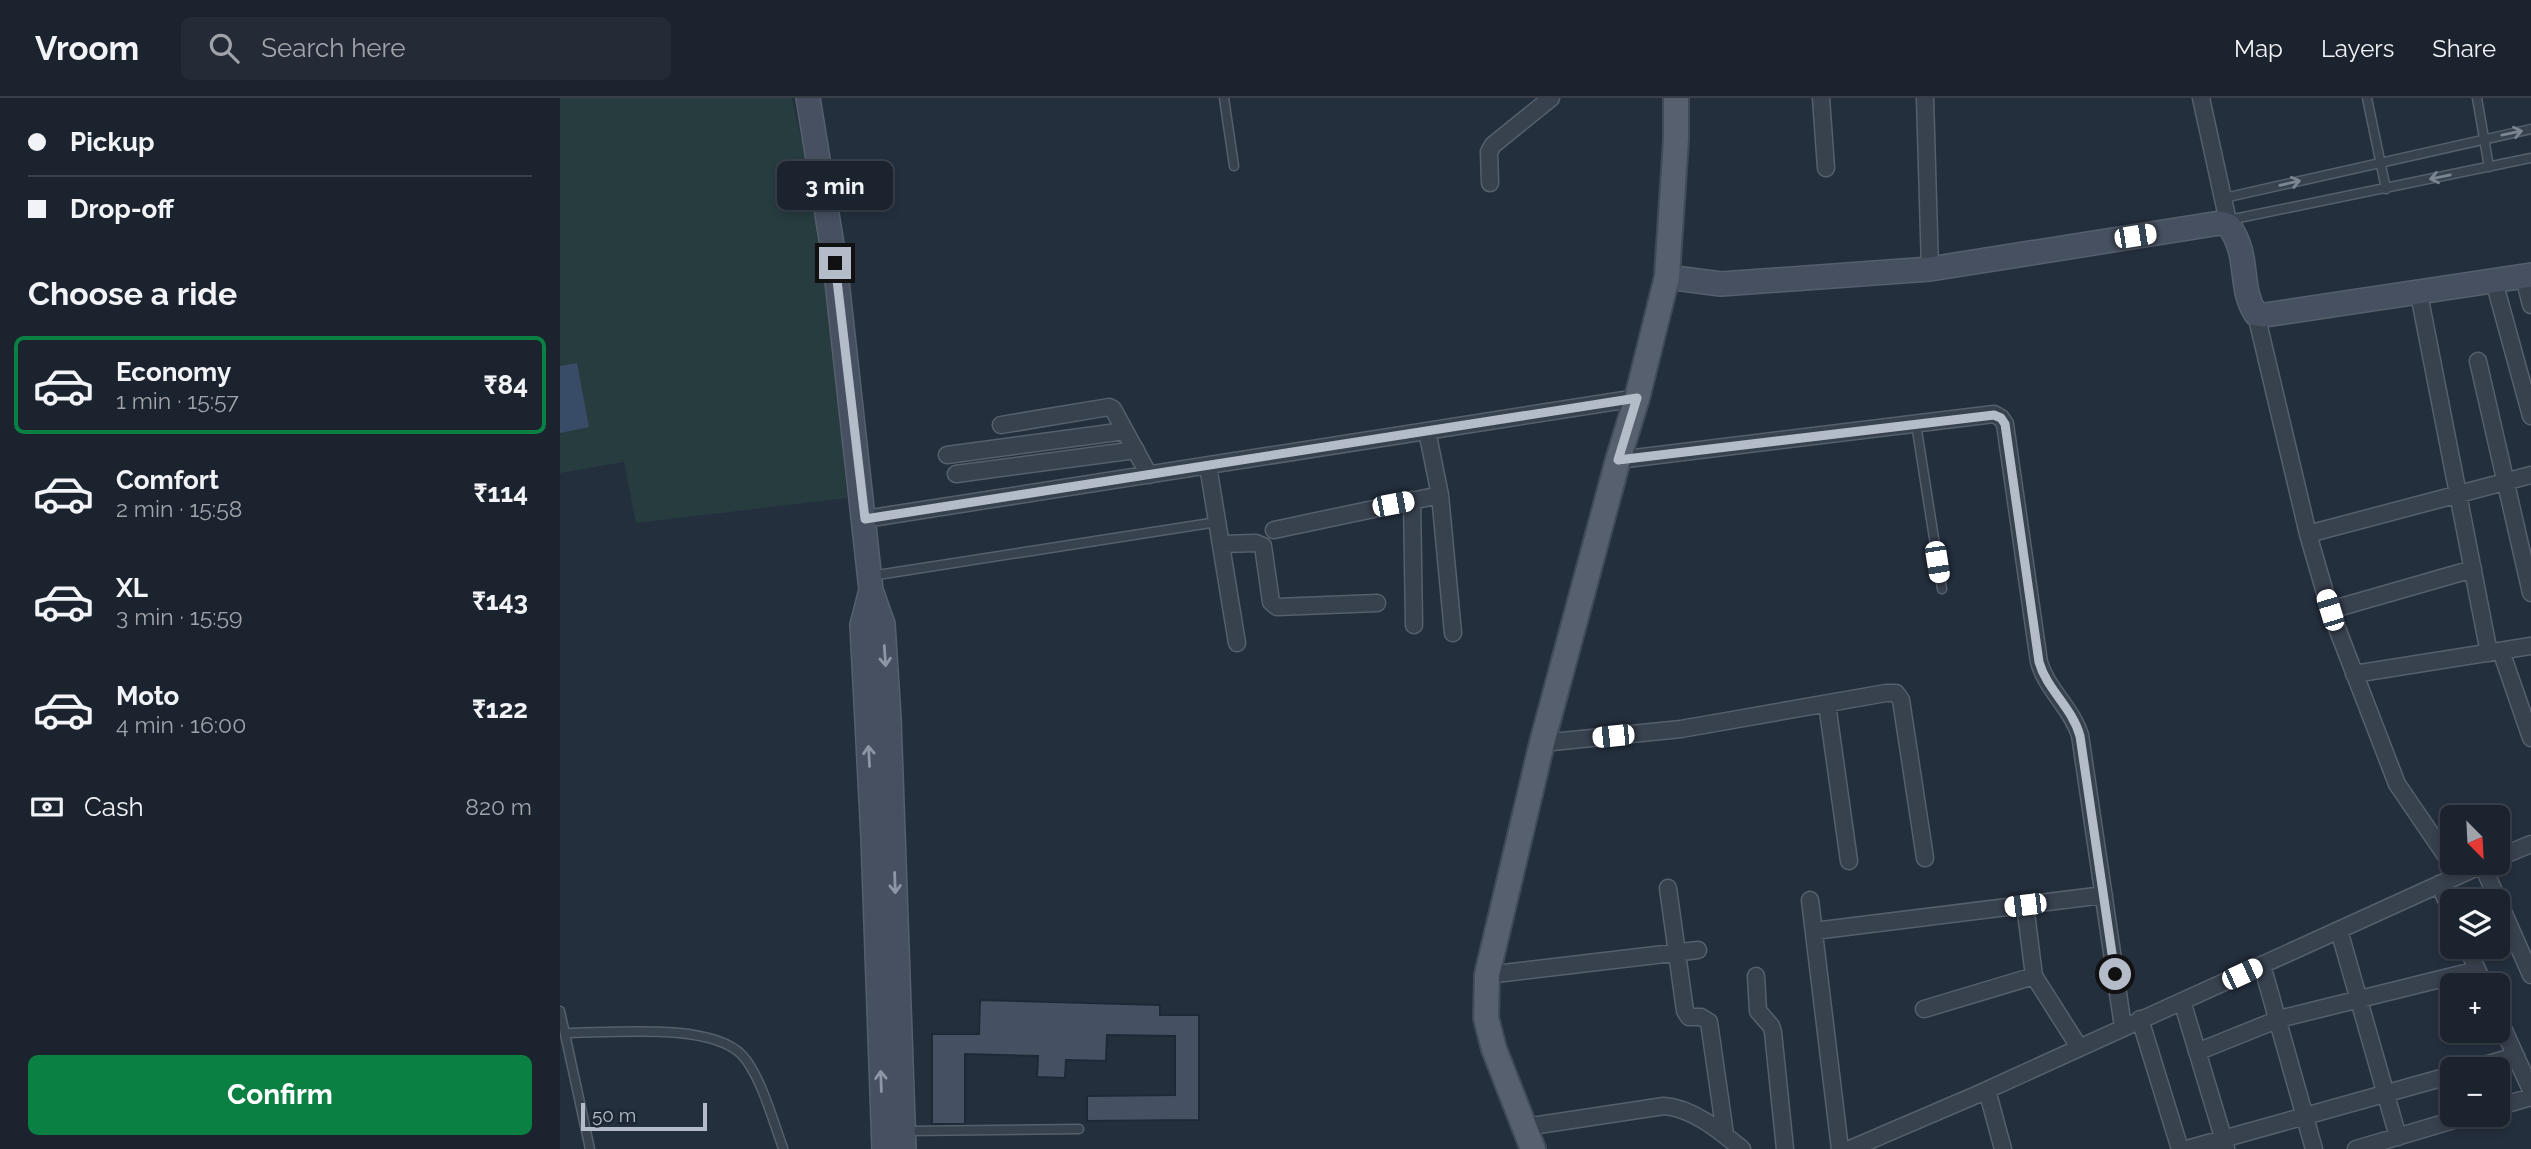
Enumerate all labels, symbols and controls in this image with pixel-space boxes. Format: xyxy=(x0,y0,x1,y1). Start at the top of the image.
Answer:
search box xyxy=(181,17,671,80)
text: Vroom xyxy=(35,29,139,68)
icon: search xyxy=(205,29,243,67)
text: Search here xyxy=(261,33,406,63)
text: Map xyxy=(2234,34,2283,63)
text: Layers xyxy=(2321,34,2394,63)
text: Share xyxy=(2432,34,2496,63)
one-way arrow xyxy=(2500,126,2523,139)
text: Pickup xyxy=(70,127,155,157)
callout: 3 min xyxy=(777,162,893,211)
one-way arrow xyxy=(2429,171,2452,185)
text: 3 min xyxy=(805,172,865,199)
one-way arrow xyxy=(2278,176,2301,189)
text: Drop-off xyxy=(70,194,174,224)
car xyxy=(2113,222,2158,250)
route end xyxy=(819,247,851,279)
text: Choose a ride xyxy=(28,275,237,312)
icon: car xyxy=(32,354,95,417)
text: Economy xyxy=(116,357,231,387)
text: ₹84 xyxy=(484,370,528,400)
text: 1 min · 15:57 xyxy=(116,387,239,414)
icon: car xyxy=(32,462,95,525)
text: Comfort xyxy=(116,465,219,495)
text: ₹114 xyxy=(474,478,528,508)
car xyxy=(1371,490,1416,518)
text: 2 min · 15:58 xyxy=(116,495,242,522)
car xyxy=(1924,540,1951,584)
icon: car xyxy=(32,570,95,633)
text: XL xyxy=(116,573,148,603)
text: ₹143 xyxy=(472,586,528,616)
car xyxy=(2314,587,2347,633)
text: 3 min · 15:59 xyxy=(116,603,243,630)
one-way arrow xyxy=(879,644,892,667)
icon: car xyxy=(32,678,95,741)
text: Moto xyxy=(116,681,179,711)
text: ₹122 xyxy=(472,694,528,724)
text: 4 min · 16:00 xyxy=(116,711,246,738)
car xyxy=(1592,723,1635,749)
one-way arrow xyxy=(862,744,875,767)
icon: cash xyxy=(28,788,66,826)
text: Cash xyxy=(84,792,144,822)
text: 820 m xyxy=(465,793,532,820)
north arrow xyxy=(2440,805,2510,875)
map controls xyxy=(2440,805,2510,1127)
one-way arrow xyxy=(888,871,901,894)
button: layers xyxy=(2440,889,2510,959)
car xyxy=(2003,892,2048,918)
car xyxy=(2219,956,2266,992)
route start xyxy=(2099,958,2131,990)
button: + xyxy=(2440,973,2510,1043)
button: Confirm xyxy=(28,1055,532,1135)
button: − xyxy=(2440,1057,2510,1127)
one-way arrow xyxy=(874,1070,888,1093)
scale bar xyxy=(581,1100,707,1132)
text: 50 m xyxy=(592,1104,636,1126)

